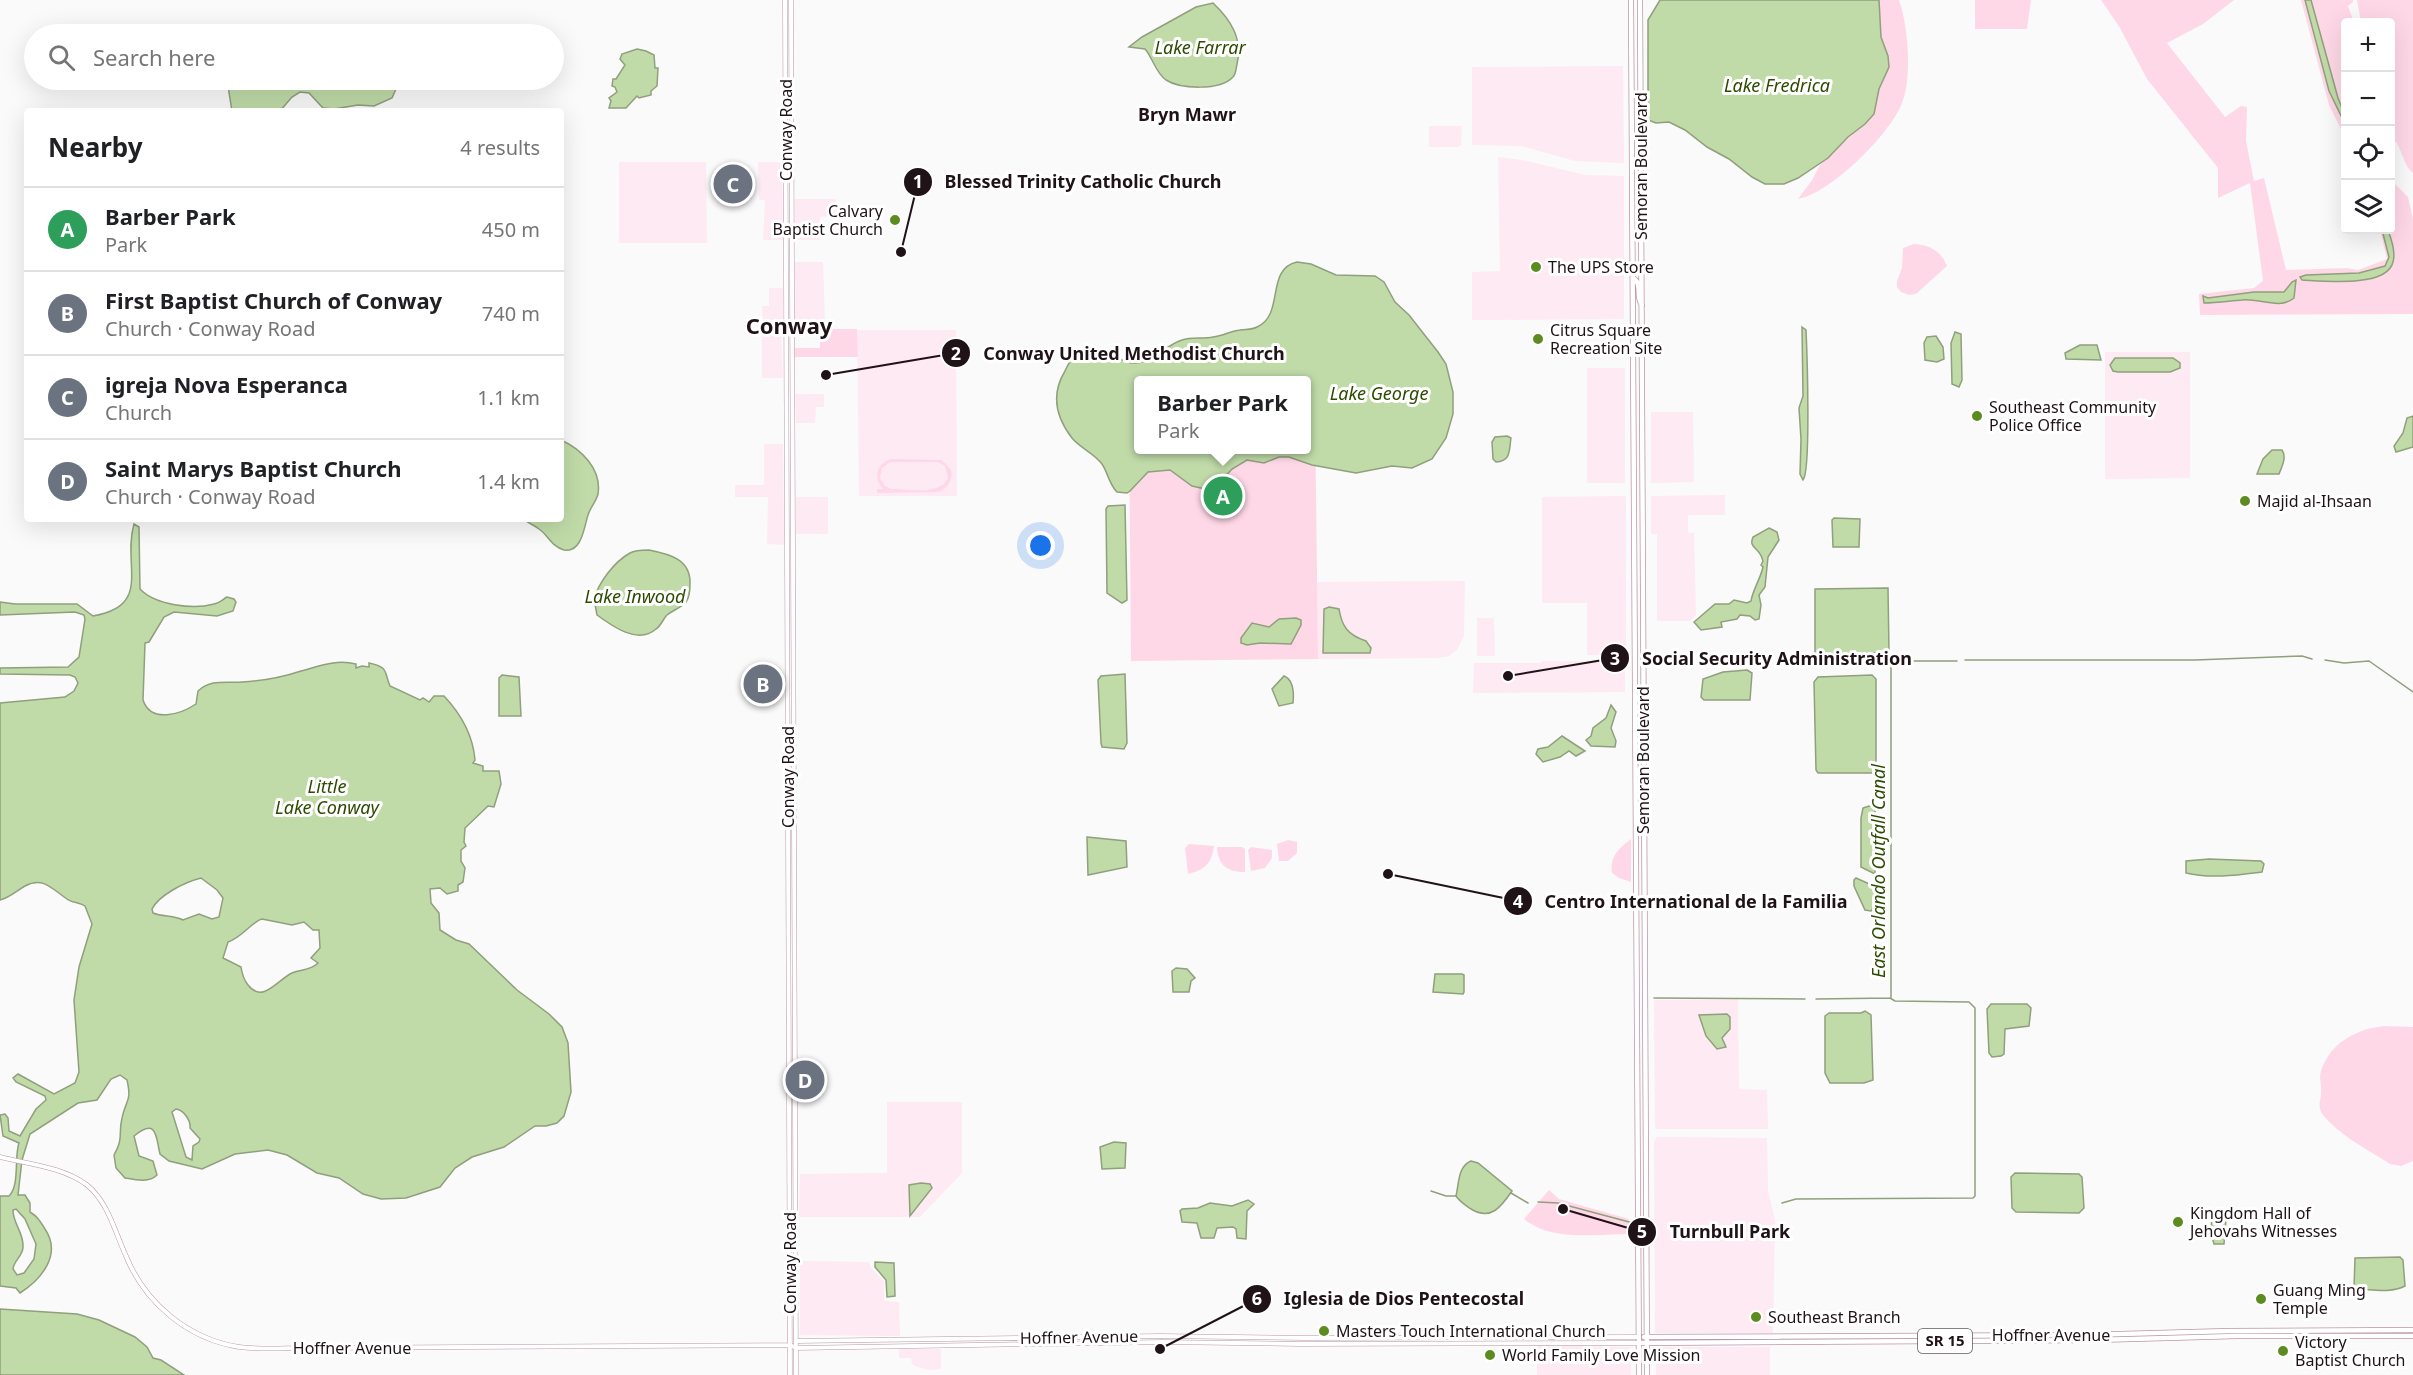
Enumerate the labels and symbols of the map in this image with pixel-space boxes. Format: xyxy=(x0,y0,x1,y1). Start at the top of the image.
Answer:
water label: Lake Farrar xyxy=(1154,35,1246,59)
water label: Lake Fredrica xyxy=(1724,73,1830,97)
street label: Conway Road xyxy=(775,79,797,181)
street label: Semoran Boulevard xyxy=(1630,92,1652,240)
district label: Bryn Mawr xyxy=(1138,102,1236,126)
pin: C xyxy=(714,162,752,207)
callout: Blessed Trinity Catholic Church xyxy=(903,164,1234,200)
text: 1 xyxy=(913,169,923,193)
text: Blessed Trinity Catholic Church xyxy=(944,169,1222,193)
place label: Calvary Baptist Church xyxy=(773,200,884,240)
marker: Calvary Baptist Church xyxy=(888,213,902,227)
place label: The UPS Store xyxy=(1548,256,1654,278)
marker: The UPS Store xyxy=(1529,260,1543,274)
district label: Conway xyxy=(746,310,833,340)
place label: Citrus Square Recreation Site xyxy=(1550,319,1662,359)
marker: Citrus Square Recreation Site xyxy=(1531,332,1545,346)
callout: Conway United Methodist Church xyxy=(941,335,1296,371)
text: 2 xyxy=(951,341,961,365)
text: Conway United Methodist Church xyxy=(983,341,1285,365)
water label: Lake George xyxy=(1330,381,1428,405)
place label: Southeast Community Police Office xyxy=(1989,396,2157,436)
marker: Southeast Community Police Office xyxy=(1970,409,1984,423)
pin: A xyxy=(1204,474,1242,518)
place label: Majid al-Ihsaan xyxy=(2257,490,2372,512)
marker: Majid al-Ihsaan xyxy=(2238,494,2252,508)
your location xyxy=(1026,531,1055,560)
water label: Lake Inwood xyxy=(585,584,686,608)
callout: Social Security Administration xyxy=(1600,640,1924,676)
text: 3 xyxy=(1610,646,1620,670)
text: Social Security Administration xyxy=(1642,646,1912,670)
pin: B xyxy=(744,662,783,706)
street label: Semoran Boulevard xyxy=(1632,686,1654,834)
street label: Conway Road xyxy=(777,726,799,828)
water label: East Orlando Outfall Canal xyxy=(1866,764,1890,978)
water label: Little Lake Conway xyxy=(275,774,380,819)
callout: Centro International de la Familia xyxy=(1503,883,1860,919)
text: 4 xyxy=(1513,889,1523,913)
text: Centro International de la Familia xyxy=(1545,889,1847,913)
pin: D xyxy=(786,1058,824,1102)
place label: Kingdom Hall of Jehovahs Witnesses xyxy=(2188,1202,2337,1242)
street label: Conway Road xyxy=(779,1212,801,1314)
callout: Turnbull Park xyxy=(1627,1214,1802,1250)
marker: Kingdom Hall of Jehovahs Witnesses xyxy=(2171,1215,2185,1229)
text: 5 xyxy=(1637,1219,1647,1243)
text: Turnbull Park xyxy=(1670,1219,1791,1243)
place label: Guang Ming Temple xyxy=(2273,1279,2366,1319)
callout: Iglesia de Dios Pentecostal xyxy=(1242,1281,1536,1317)
text: 6 xyxy=(1252,1286,1262,1310)
text: Iglesia de Dios Pentecostal xyxy=(1284,1286,1524,1310)
marker: Guang Ming Temple xyxy=(2254,1292,2268,1306)
place label: Southeast Branch xyxy=(1768,1306,1901,1328)
marker: Southeast Branch xyxy=(1749,1310,1763,1324)
place label: Masters Touch International Church xyxy=(1336,1320,1606,1342)
marker: Masters Touch International Church xyxy=(1317,1324,1331,1338)
street label: Hoffner Avenue xyxy=(1992,1324,2110,1346)
street label: Hoffner Avenue xyxy=(1020,1325,1138,1349)
road number: SR 15 xyxy=(1918,1329,1972,1353)
place label: Victory Baptist Church xyxy=(2295,1331,2405,1371)
street label: Hoffner Avenue xyxy=(293,1337,411,1359)
place label: World Family Love Mission xyxy=(1502,1344,1701,1366)
marker: Victory Baptist Church xyxy=(2276,1344,2290,1358)
marker: World Family Love Mission xyxy=(1483,1348,1497,1362)

